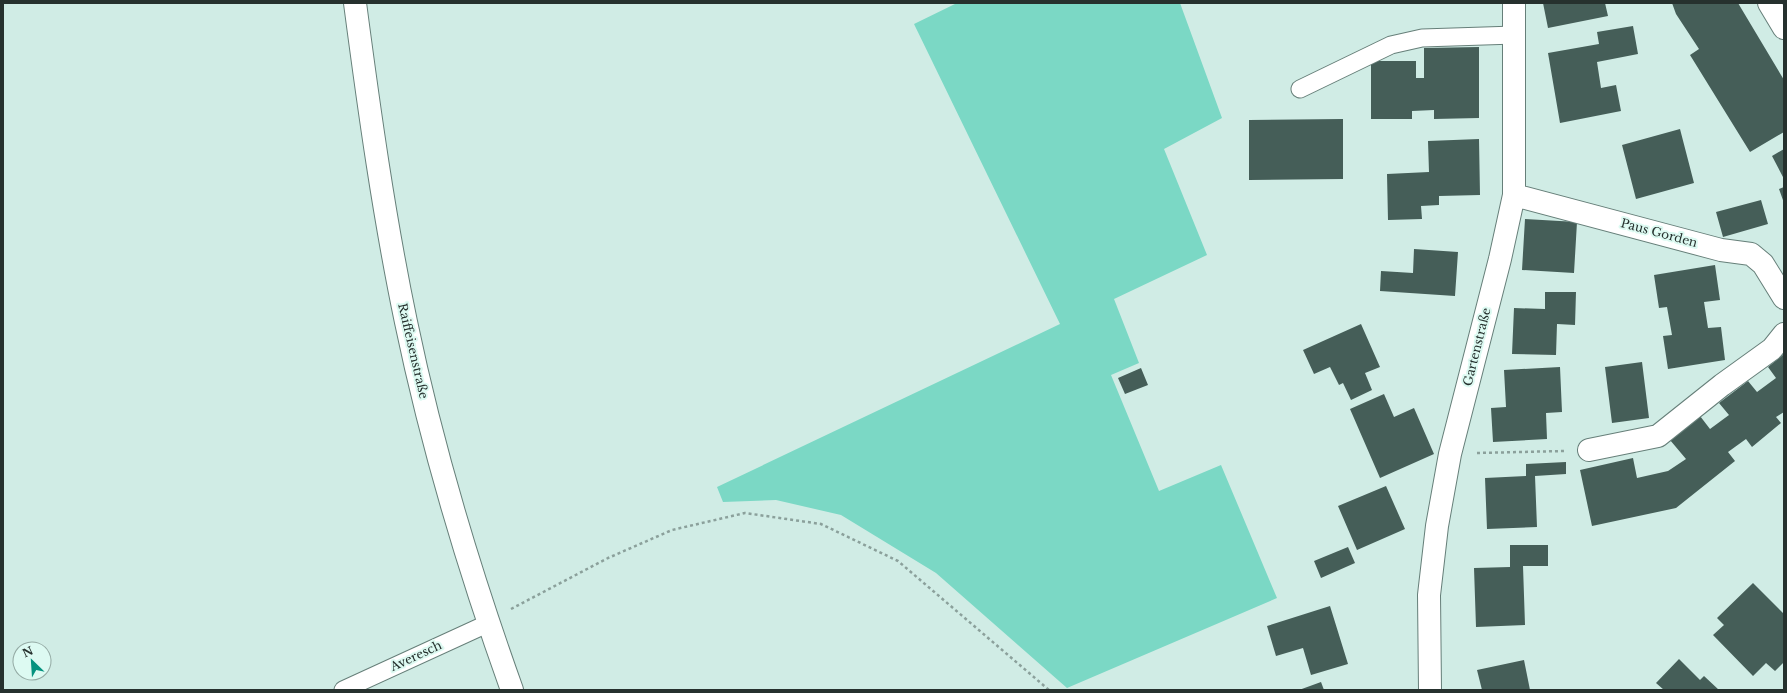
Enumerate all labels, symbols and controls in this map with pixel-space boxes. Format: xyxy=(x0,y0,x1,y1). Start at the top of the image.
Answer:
street label: Paus Gorden xyxy=(1619,215,1699,250)
street label: Raiffeisenstraße xyxy=(395,302,432,400)
street label: Gartenstraße xyxy=(1460,306,1493,387)
street label: Averesch xyxy=(387,637,444,674)
north arrow xyxy=(12,641,52,681)
text: N xyxy=(20,643,36,660)

